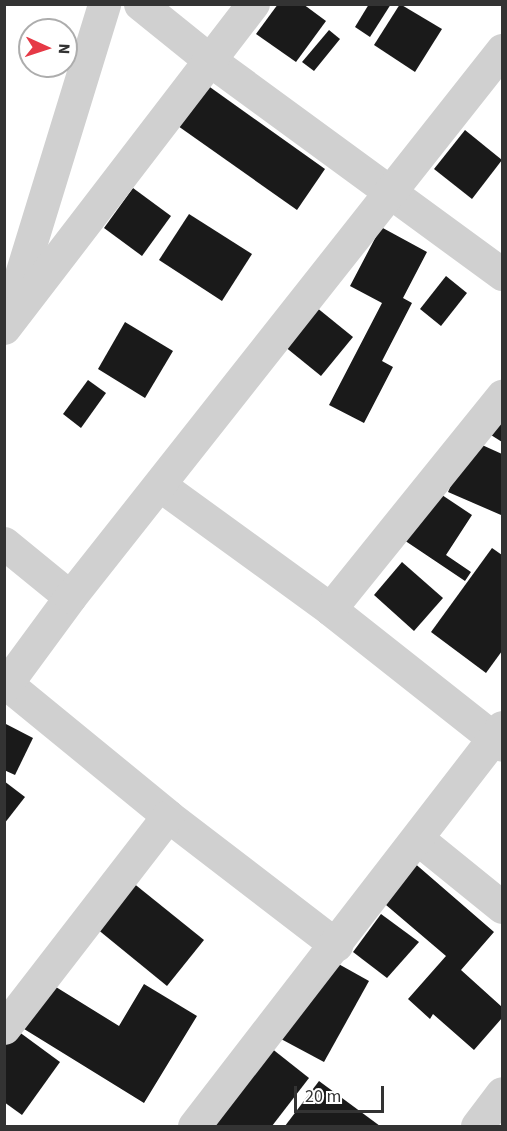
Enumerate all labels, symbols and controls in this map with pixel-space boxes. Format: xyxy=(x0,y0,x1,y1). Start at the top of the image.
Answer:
north arrow xyxy=(18,18,78,78)
text: N xyxy=(53,43,75,55)
scale bar xyxy=(297,1074,387,1112)
text: 20 m xyxy=(305,1084,341,1109)

